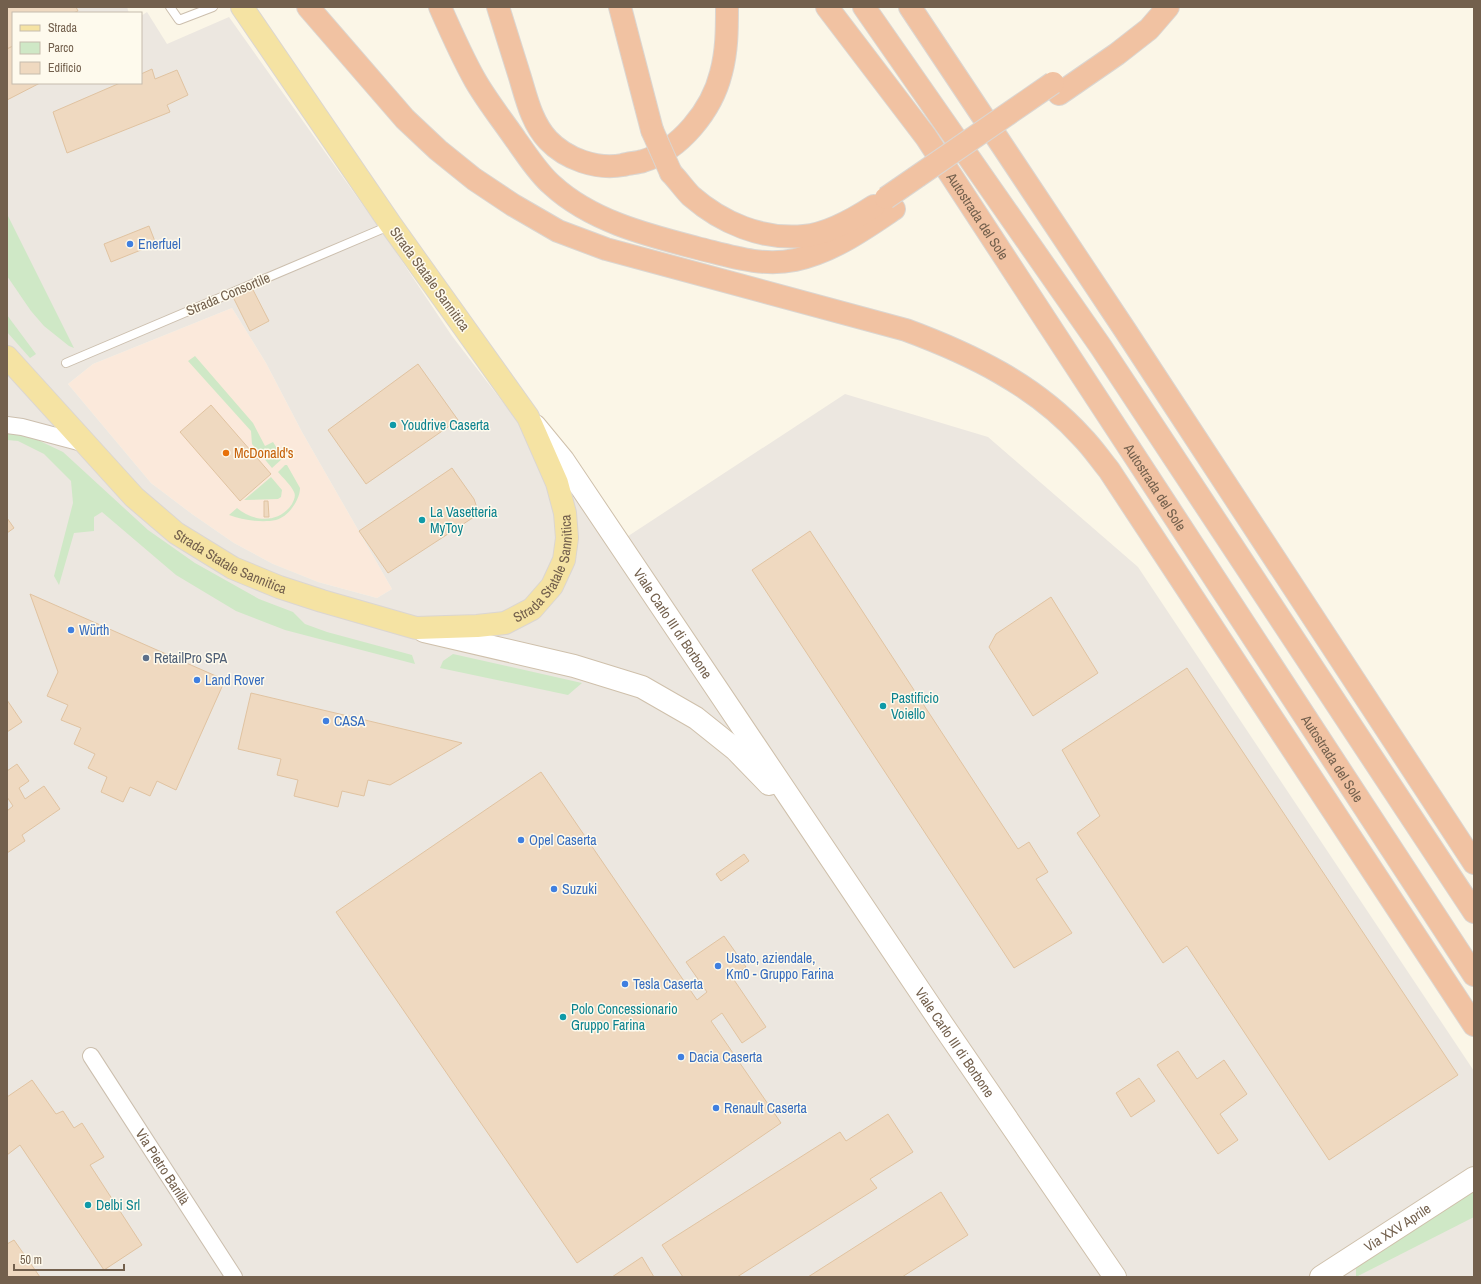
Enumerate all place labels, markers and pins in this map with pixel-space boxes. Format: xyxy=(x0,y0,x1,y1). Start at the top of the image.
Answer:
place label: Enerfuel xyxy=(138,235,181,253)
marker: Enerfuel xyxy=(125,239,135,249)
place label: Youdrive Caserta xyxy=(401,416,490,434)
marker: Youdrive Caserta xyxy=(388,420,398,430)
place label: McDonald's xyxy=(234,444,294,462)
marker: McDonald's xyxy=(221,448,231,458)
place label: La Vasetteria MyToy xyxy=(430,503,498,537)
marker: La Vasetteria MyToy xyxy=(417,515,427,525)
place label: Würth xyxy=(79,621,109,639)
marker: Würth xyxy=(66,625,76,635)
place label: RetailPro SPA xyxy=(154,649,228,667)
marker: RetailPro SPA xyxy=(141,653,151,663)
place label: Land Rover xyxy=(205,671,265,689)
marker: Land Rover xyxy=(192,675,202,685)
place label: Pastificio Voiello xyxy=(891,689,939,723)
marker: Pastificio Voiello xyxy=(878,701,888,711)
place label: CASA xyxy=(334,712,366,730)
marker: CASA xyxy=(321,716,331,726)
place label: Opel Caserta xyxy=(529,831,597,849)
marker: Opel Caserta xyxy=(516,835,526,845)
place label: Suzuki xyxy=(562,880,597,898)
marker: Suzuki xyxy=(549,884,559,894)
place label: Usato, aziendale, Km0 - Gruppo Farina xyxy=(726,949,835,983)
marker: Usato, aziendale, Km0 - Gruppo Farina xyxy=(713,961,723,971)
place label: Tesla Caserta xyxy=(633,975,704,993)
marker: Tesla Caserta xyxy=(620,979,630,989)
place label: Polo Concessionario Gruppo Farina xyxy=(571,1000,678,1034)
marker: Polo Concessionario Gruppo Farina xyxy=(558,1012,568,1022)
place label: Dacia Caserta xyxy=(689,1048,763,1066)
marker: Dacia Caserta xyxy=(676,1052,686,1062)
place label: Renault Caserta xyxy=(724,1099,808,1117)
marker: Renault Caserta xyxy=(711,1103,721,1113)
place label: Delbi Srl xyxy=(96,1196,140,1214)
marker: Delbi Srl xyxy=(83,1200,93,1210)

